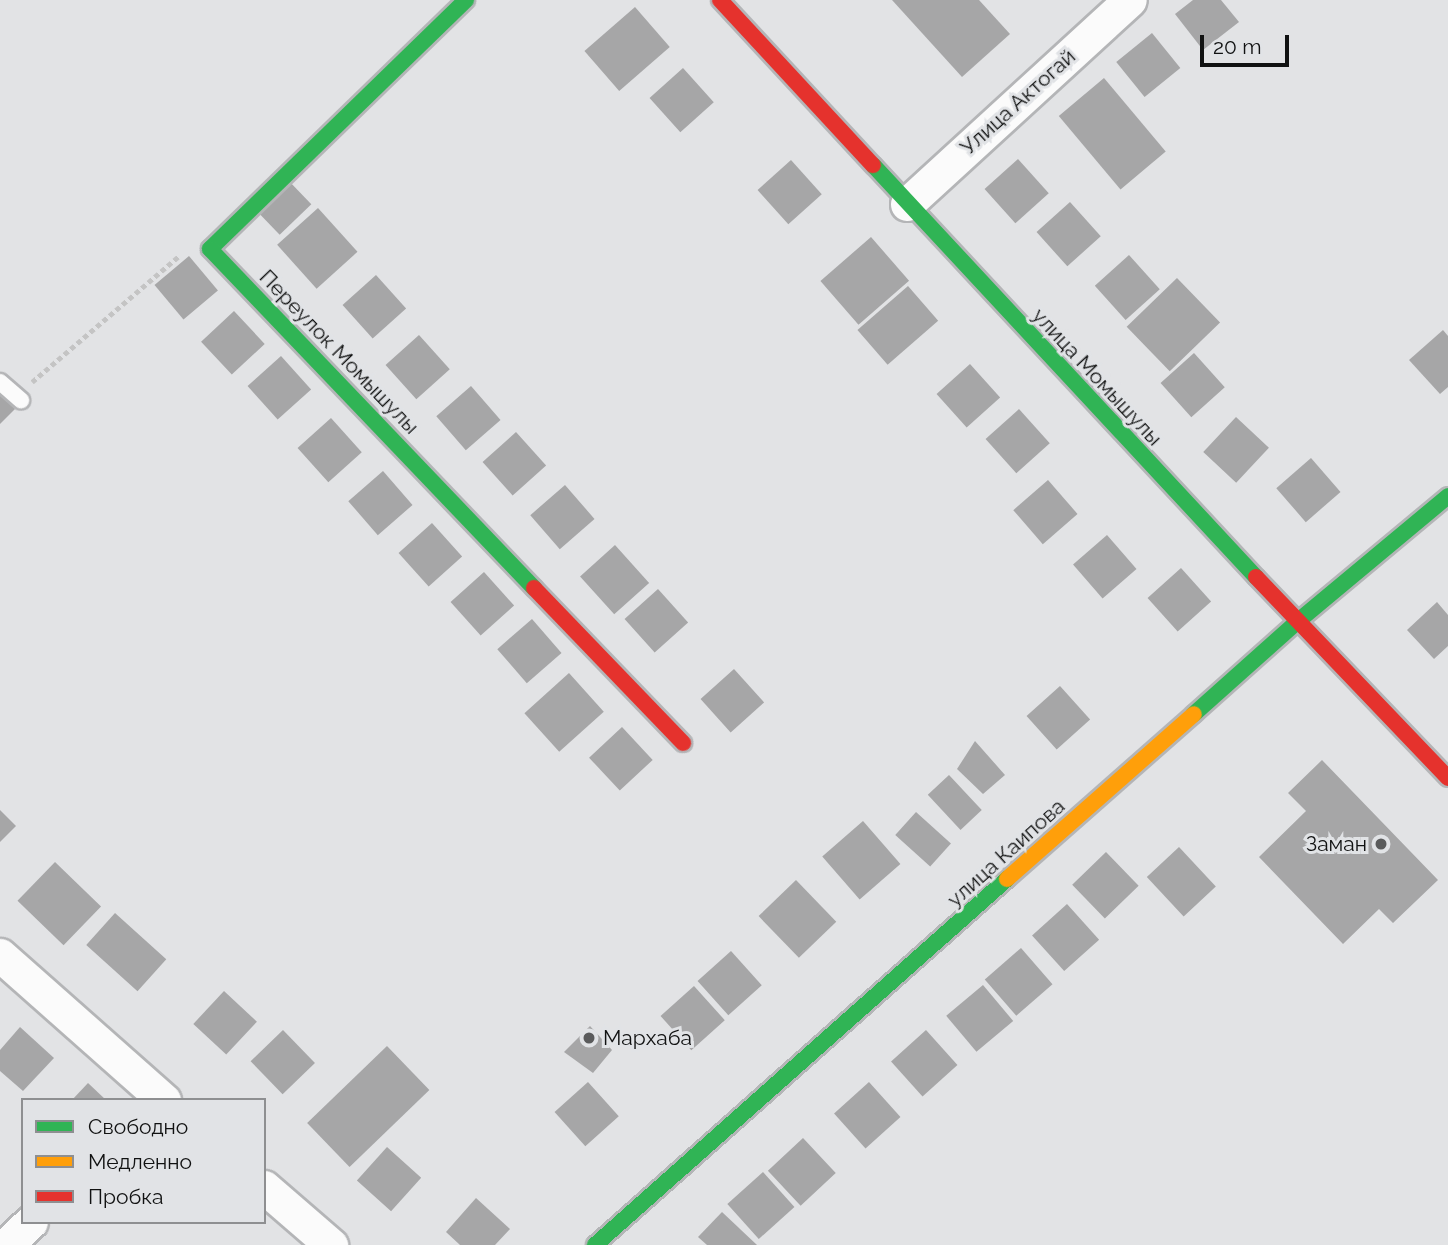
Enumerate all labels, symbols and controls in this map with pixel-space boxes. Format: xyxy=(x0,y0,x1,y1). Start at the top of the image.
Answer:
scale bar xyxy=(1203,21,1292,65)
text: 20 m xyxy=(1213,34,1261,59)
street label: Улица Актогай xyxy=(955,44,1081,160)
street label: Переулок Момышулы xyxy=(254,265,424,439)
street label: улица Момышулы xyxy=(1027,303,1167,451)
street label: улица Каипова xyxy=(942,794,1070,912)
place label: Заман xyxy=(1306,831,1367,857)
marker: Заман xyxy=(1373,836,1389,852)
place label: Мархаба xyxy=(603,1025,692,1051)
marker: Мархаба xyxy=(581,1030,597,1046)
legend xyxy=(21,1098,266,1224)
text: Свободно xyxy=(88,1114,188,1139)
text: Медленно xyxy=(88,1149,192,1174)
text: Пробка xyxy=(88,1184,164,1209)

